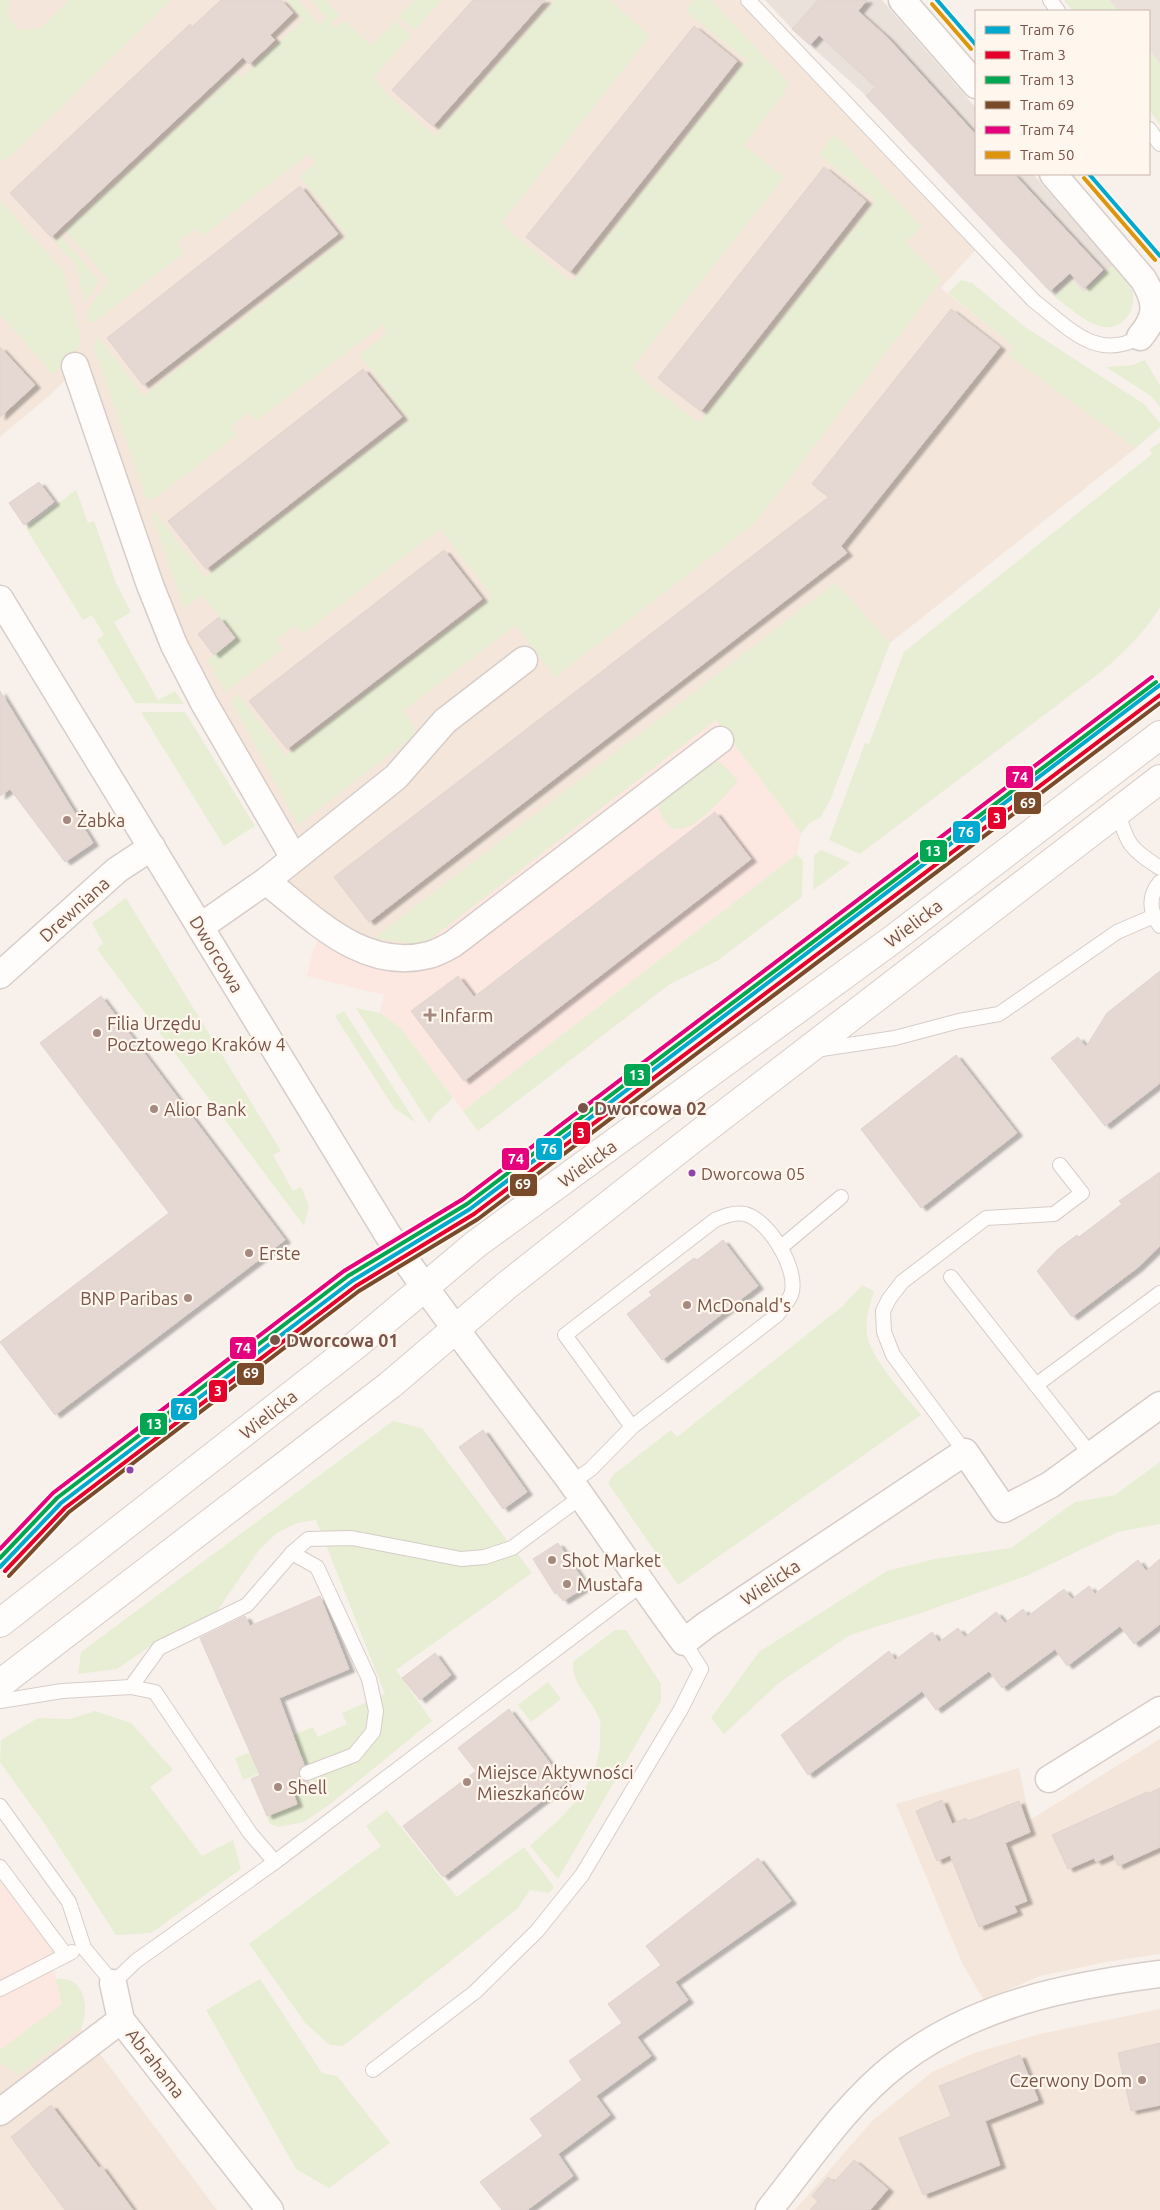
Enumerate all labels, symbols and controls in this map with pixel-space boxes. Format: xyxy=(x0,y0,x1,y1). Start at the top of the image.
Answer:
legend xyxy=(975,10,1150,175)
text: Tram 76 xyxy=(1020,21,1075,38)
text: Tram 3 xyxy=(1020,46,1066,63)
text: Tram 13 xyxy=(1020,71,1075,88)
text: Tram 69 xyxy=(1020,96,1075,113)
text: Tram 74 xyxy=(1020,121,1075,138)
text: Tram 50 xyxy=(1020,146,1075,163)
line badge: 74 xyxy=(1005,765,1034,789)
text: 74 xyxy=(1012,769,1028,785)
line badge: 69 xyxy=(1013,791,1042,815)
text: 69 xyxy=(1020,795,1036,811)
line badge: 3 xyxy=(987,806,1007,830)
place label: Żabka xyxy=(77,810,125,830)
text: 3 xyxy=(993,810,1001,826)
marker: Żabka xyxy=(61,814,73,826)
line badge: 76 xyxy=(952,820,981,844)
text: 76 xyxy=(958,824,974,840)
line badge: 13 xyxy=(919,839,948,863)
text: 13 xyxy=(925,843,941,859)
street label: Drewniana xyxy=(35,873,113,945)
street label: Wielicka xyxy=(880,895,946,951)
street label: Dworcowa xyxy=(186,912,248,996)
place label: Infarm xyxy=(440,1005,493,1025)
marker: Infarm xyxy=(424,1009,436,1021)
place label: Filia Urzędu Pocztowego Kraków 4 xyxy=(107,1013,286,1054)
marker: Filia Urzędu Pocztowego Kraków 4 xyxy=(91,1027,103,1039)
line badge: 13 xyxy=(623,1063,651,1087)
text: 13 xyxy=(629,1067,645,1083)
place label: Dworcowa 02 xyxy=(594,1098,707,1118)
place label: Alior Bank xyxy=(164,1099,246,1119)
marker: Dworcowa 02 xyxy=(576,1101,590,1115)
marker: Alior Bank xyxy=(148,1103,160,1115)
line badge: 3 xyxy=(572,1121,591,1145)
text: 3 xyxy=(577,1125,585,1141)
street label: Wielicka xyxy=(554,1135,620,1191)
line badge: 76 xyxy=(535,1137,563,1161)
text: 76 xyxy=(541,1141,557,1157)
line badge: 74 xyxy=(501,1147,530,1171)
text: 74 xyxy=(508,1151,524,1167)
place label: Dworcowa 05 xyxy=(701,1164,805,1183)
marker: Dworcowa 05 xyxy=(687,1168,697,1178)
line badge: 69 xyxy=(509,1173,538,1197)
text: 69 xyxy=(515,1176,531,1192)
place label: Erste xyxy=(259,1243,301,1263)
marker: Erste xyxy=(243,1247,255,1259)
place label: BNP Paribas xyxy=(80,1288,178,1308)
marker: BNP Paribas xyxy=(182,1292,194,1304)
place label: McDonald's xyxy=(697,1295,791,1315)
marker: McDonald's xyxy=(681,1299,693,1311)
place label: Dworcowa 01 xyxy=(286,1330,399,1350)
marker: Dworcowa 01 xyxy=(268,1333,282,1347)
line badge: 74 xyxy=(229,1336,257,1360)
text: 74 xyxy=(235,1340,251,1356)
line badge: 69 xyxy=(236,1362,265,1386)
text: 69 xyxy=(243,1365,259,1381)
line badge: 3 xyxy=(208,1379,228,1403)
text: 3 xyxy=(214,1383,222,1399)
street label: Wielicka xyxy=(235,1385,301,1443)
line badge: 76 xyxy=(170,1397,198,1421)
text: 76 xyxy=(176,1401,192,1417)
line badge: 13 xyxy=(139,1412,168,1436)
text: 13 xyxy=(146,1416,162,1432)
unlabelled marker xyxy=(125,1465,135,1475)
place label: Shot Market xyxy=(562,1550,661,1570)
marker: Shot Market xyxy=(546,1554,558,1566)
street label: Wielicka xyxy=(737,1555,803,1609)
place label: Mustafa xyxy=(577,1574,643,1594)
marker: Mustafa xyxy=(561,1578,573,1590)
place label: Miejsce Aktywności Mieszkańców xyxy=(477,1762,634,1803)
marker: Miejsce Aktywności Mieszkańców xyxy=(461,1776,473,1788)
place label: Shell xyxy=(288,1777,327,1797)
marker: Shell xyxy=(272,1781,284,1793)
street label: Abrahama xyxy=(123,2024,189,2102)
place label: Czerwony Dom xyxy=(1010,2070,1132,2090)
marker: Czerwony Dom xyxy=(1136,2074,1148,2086)

